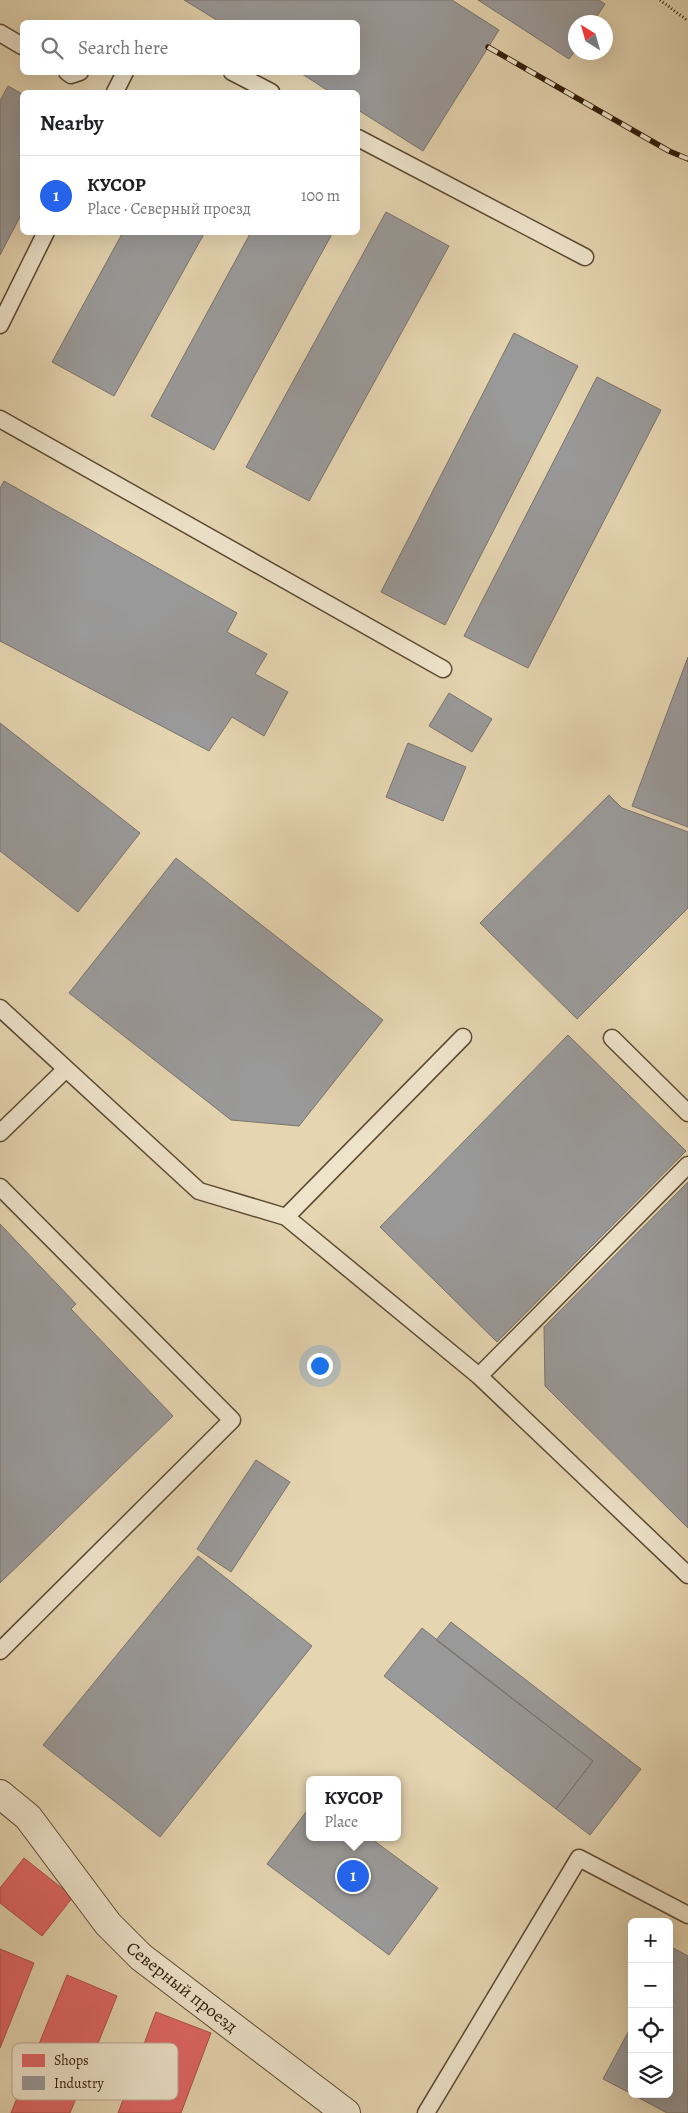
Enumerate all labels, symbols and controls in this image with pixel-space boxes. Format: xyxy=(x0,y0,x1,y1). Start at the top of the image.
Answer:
north arrow xyxy=(568,15,613,60)
search box xyxy=(20,20,360,75)
icon: search xyxy=(38,34,66,62)
text: Search here xyxy=(78,35,168,61)
text: Nearby xyxy=(40,109,103,137)
text: КУСОР xyxy=(87,172,146,198)
text: 1 xyxy=(53,185,59,207)
text: 100 m xyxy=(301,185,340,207)
text: Place · Северный проезд xyxy=(87,198,251,220)
your location xyxy=(307,1353,333,1379)
popup xyxy=(306,1776,401,1841)
text: КУСОР xyxy=(324,1785,383,1811)
text: Place xyxy=(324,1811,358,1833)
pin: 1 xyxy=(337,1857,369,1895)
map controls xyxy=(628,1918,673,2098)
button: + xyxy=(628,1918,673,1963)
street label: Северный проезд xyxy=(121,1936,243,2038)
button: − xyxy=(628,1963,673,2008)
button: locate xyxy=(628,2008,673,2053)
legend xyxy=(12,2043,178,2100)
text: Shops xyxy=(54,2051,89,2070)
button: layers xyxy=(628,2053,673,2098)
text: Industry xyxy=(54,2074,104,2093)

